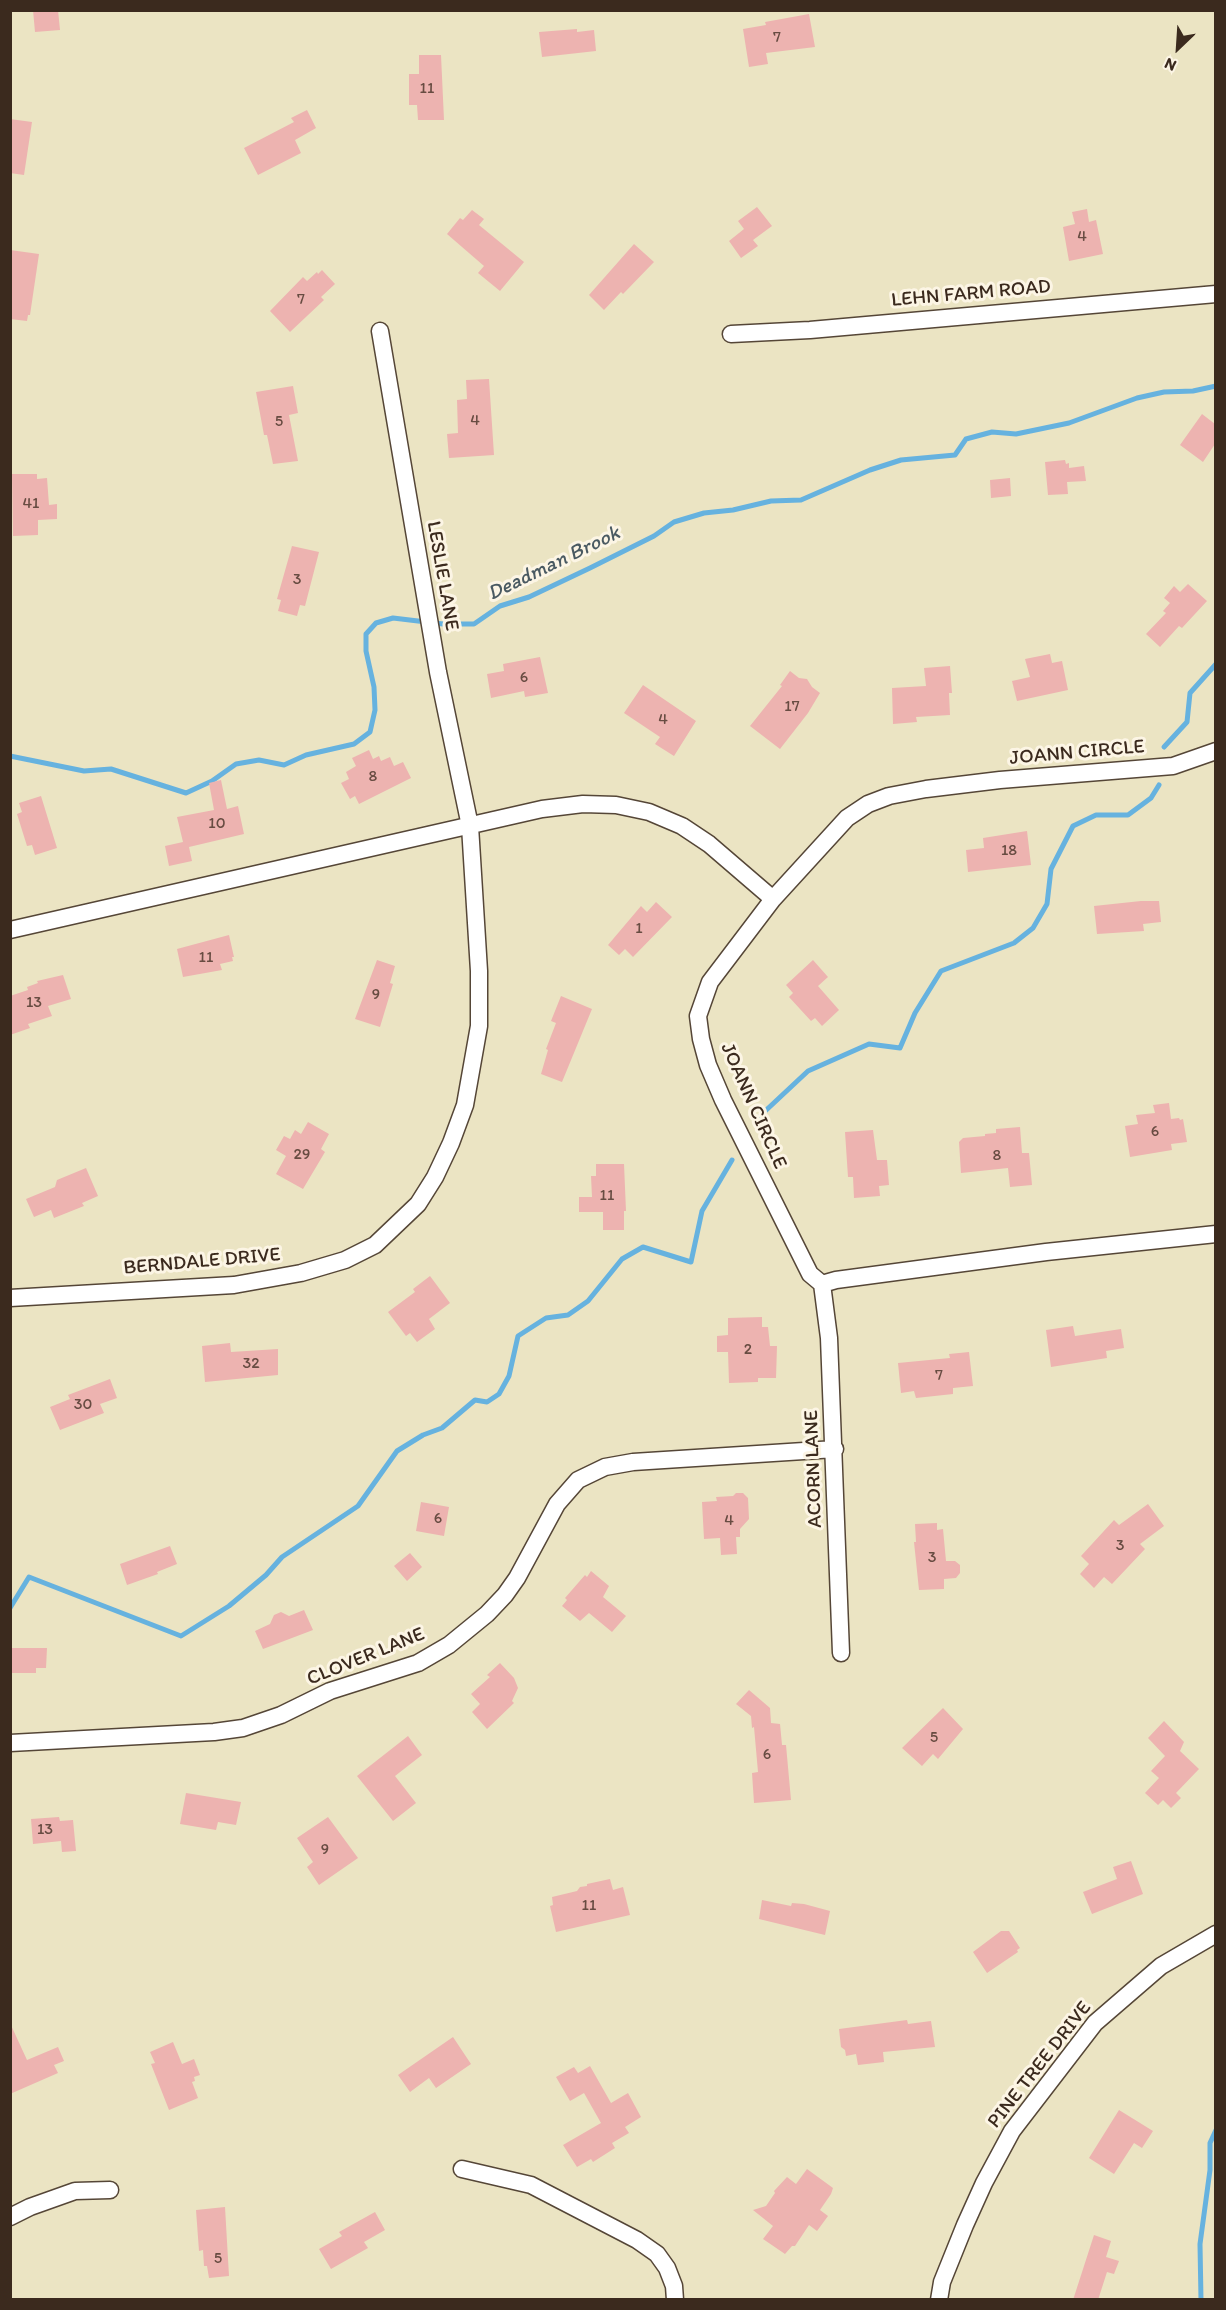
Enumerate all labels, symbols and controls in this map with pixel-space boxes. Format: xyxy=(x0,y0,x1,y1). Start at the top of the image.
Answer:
north arrow xyxy=(1148,18,1208,78)
house number: 7 xyxy=(773,28,781,48)
text: N xyxy=(1161,54,1179,76)
house number: 11 xyxy=(420,79,434,99)
house number: 4 xyxy=(1077,227,1087,247)
street label: LEHN FARM ROAD xyxy=(890,275,1052,313)
house number: 7 xyxy=(297,290,305,310)
house number: 4 xyxy=(470,411,480,431)
house number: 5 xyxy=(275,412,283,432)
house number: 41 xyxy=(22,494,40,514)
street label: LESLIE LANE xyxy=(421,519,463,633)
water label: Deadman Brook xyxy=(484,521,624,607)
house number: 3 xyxy=(293,570,301,590)
house number: 6 xyxy=(520,668,528,688)
house number: 17 xyxy=(784,697,800,717)
house number: 4 xyxy=(658,710,668,730)
street label: JOANN CIRCLE xyxy=(1008,735,1146,771)
house number: 8 xyxy=(369,767,377,787)
house number: 10 xyxy=(208,814,226,834)
house number: 18 xyxy=(1001,841,1017,861)
house number: 1 xyxy=(635,919,643,939)
house number: 11 xyxy=(199,948,213,968)
house number: 9 xyxy=(372,985,380,1005)
house number: 13 xyxy=(26,993,42,1013)
street label: JOANN CIRCLE xyxy=(714,1039,792,1173)
house number: 6 xyxy=(1151,1122,1159,1142)
house number: 29 xyxy=(294,1145,310,1165)
house number: 8 xyxy=(993,1146,1001,1166)
house number: 11 xyxy=(600,1186,614,1206)
street label: BERNDALE DRIVE xyxy=(122,1243,282,1281)
house number: 2 xyxy=(744,1340,752,1360)
house number: 32 xyxy=(242,1354,260,1374)
house number: 7 xyxy=(935,1366,943,1386)
house number: 30 xyxy=(74,1395,92,1415)
street label: ACORN LANE xyxy=(800,1410,828,1528)
house number: 6 xyxy=(434,1509,442,1529)
house number: 4 xyxy=(724,1511,734,1531)
house number: 3 xyxy=(1116,1536,1124,1556)
house number: 3 xyxy=(928,1548,936,1568)
street label: CLOVER LANE xyxy=(304,1623,428,1691)
house number: 5 xyxy=(930,1728,938,1748)
house number: 6 xyxy=(763,1745,771,1765)
house number: 13 xyxy=(37,1820,53,1840)
house number: 9 xyxy=(321,1840,329,1860)
house number: 11 xyxy=(582,1896,596,1916)
street label: PINE TREE DRIVE xyxy=(983,1997,1097,2133)
house number: 5 xyxy=(214,2249,222,2269)

